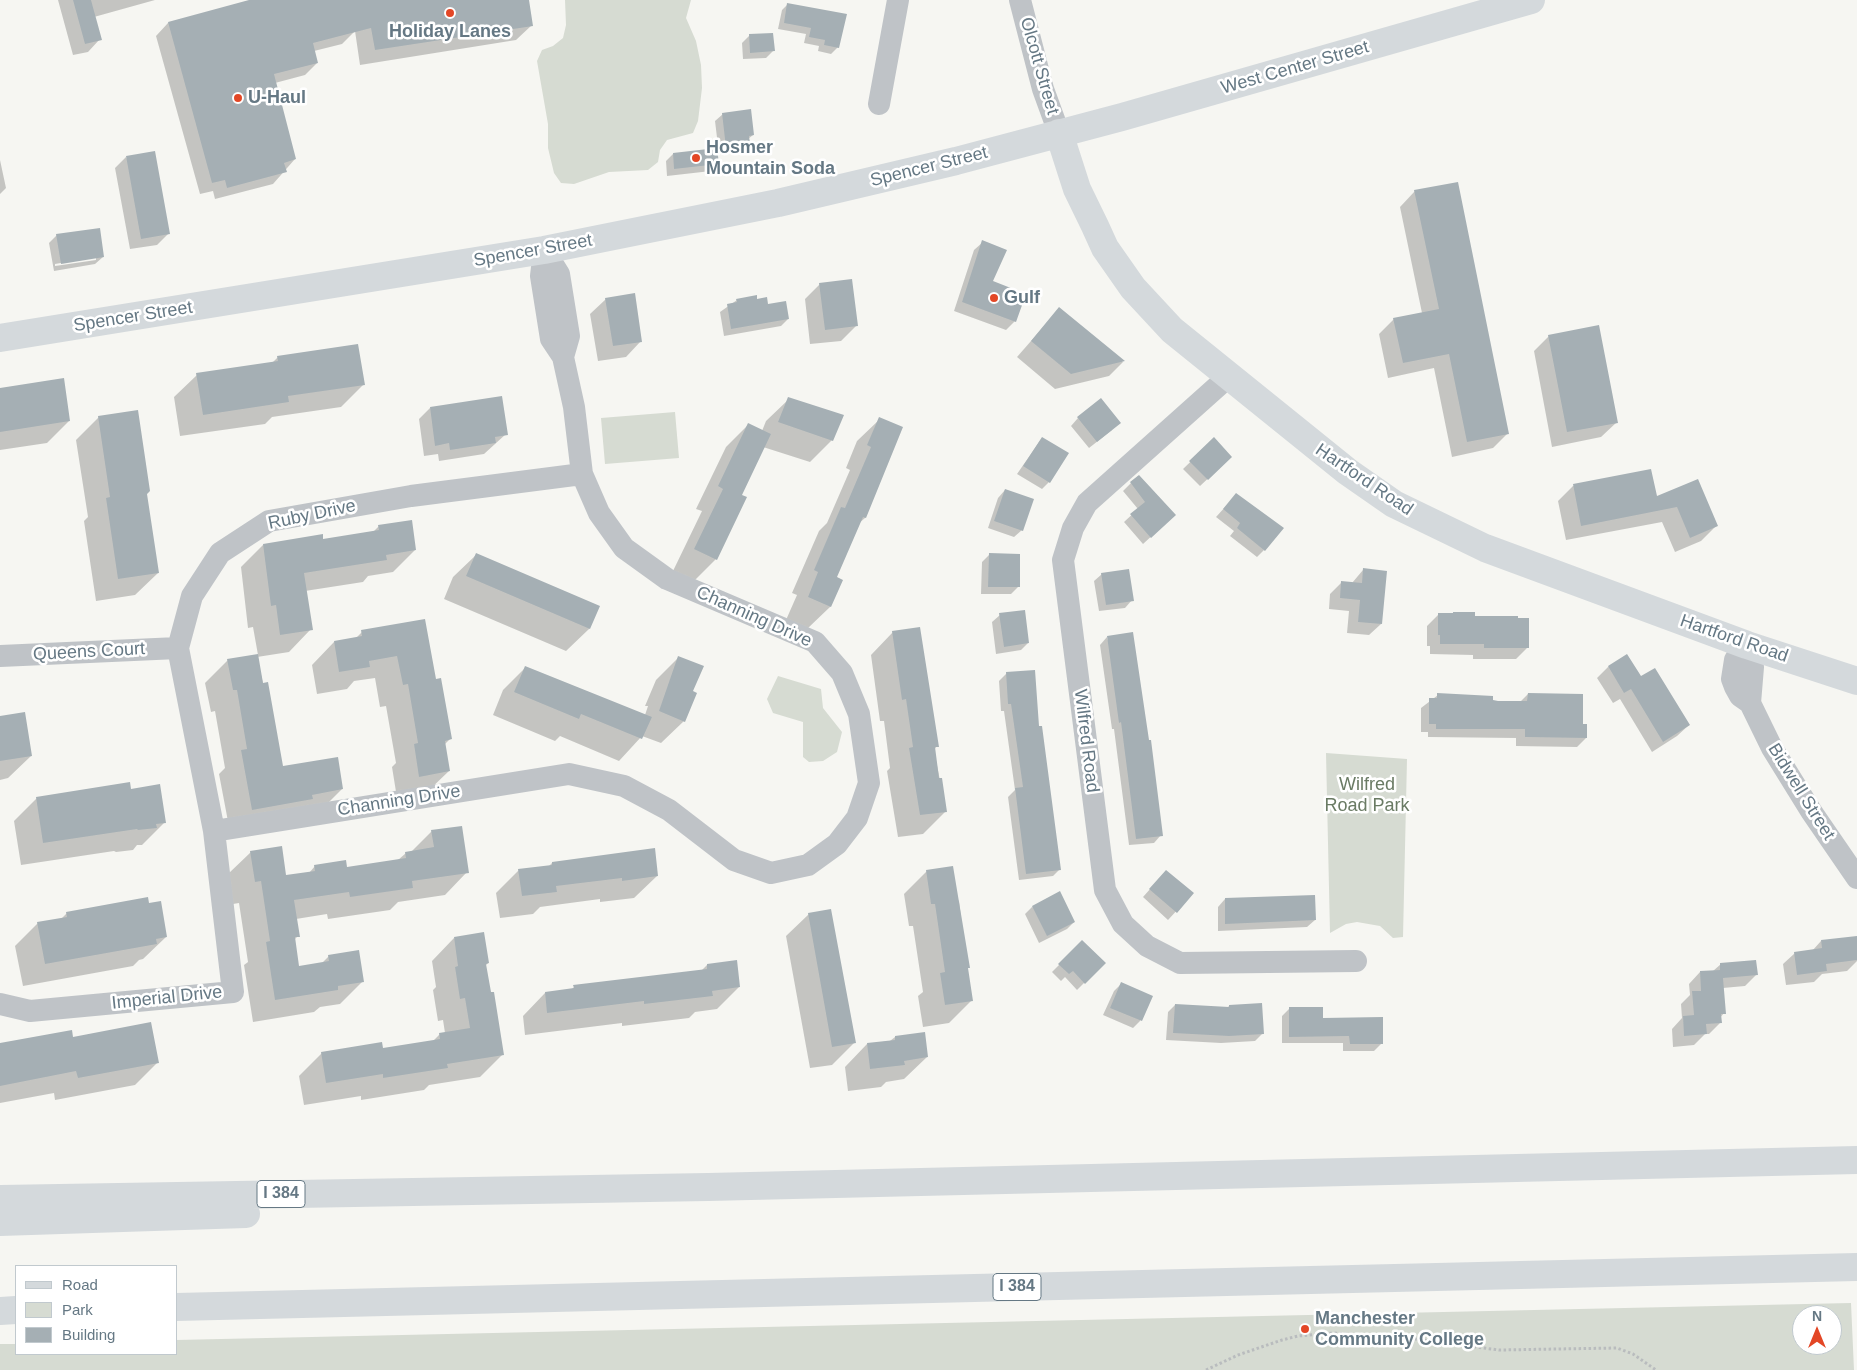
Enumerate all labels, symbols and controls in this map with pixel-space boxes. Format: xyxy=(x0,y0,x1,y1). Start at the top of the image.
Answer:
marker: Holiday Lanes xyxy=(444,7,456,19)
street label: Olcott Street xyxy=(1015,15,1063,117)
place label: Holiday Lanes xyxy=(389,21,511,43)
street label: West Center Street xyxy=(1219,37,1371,99)
place label: U-Haul xyxy=(248,87,306,109)
marker: U-Haul xyxy=(232,92,244,104)
place label: Hosmer Mountain Soda xyxy=(706,137,835,180)
street label: Spencer Street xyxy=(868,142,990,192)
marker: Hosmer Mountain Soda xyxy=(690,152,702,164)
street label: Spencer Street xyxy=(472,230,594,272)
place label: Gulf xyxy=(1004,287,1040,309)
marker: Gulf xyxy=(988,292,1000,304)
street label: Spencer Street xyxy=(72,297,194,337)
street label: Hartford Road xyxy=(1311,439,1417,521)
street label: Ruby Drive xyxy=(266,495,358,535)
street label: Channing Drive xyxy=(693,582,815,652)
street label: Hartford Road xyxy=(1677,610,1791,668)
street label: Queens Court xyxy=(32,638,146,666)
street label: Wilfred Road xyxy=(1069,688,1103,794)
street label: Bidwell Street xyxy=(1763,740,1839,844)
park label: Wilfred Road Park xyxy=(1324,774,1410,816)
street label: Channing Drive xyxy=(336,781,462,821)
street label: Imperial Drive xyxy=(111,981,223,1015)
road number: I 384 xyxy=(257,1180,305,1208)
legend xyxy=(15,1265,178,1355)
road number: I 384 xyxy=(993,1274,1041,1300)
text: Road xyxy=(62,1276,98,1293)
text: Park xyxy=(62,1301,93,1318)
north arrow xyxy=(1792,1305,1842,1355)
place label: Manchester Community College xyxy=(1315,1308,1484,1350)
text: N xyxy=(1812,1308,1822,1324)
marker: Manchester Community College xyxy=(1299,1323,1311,1335)
text: Building xyxy=(62,1326,115,1343)

